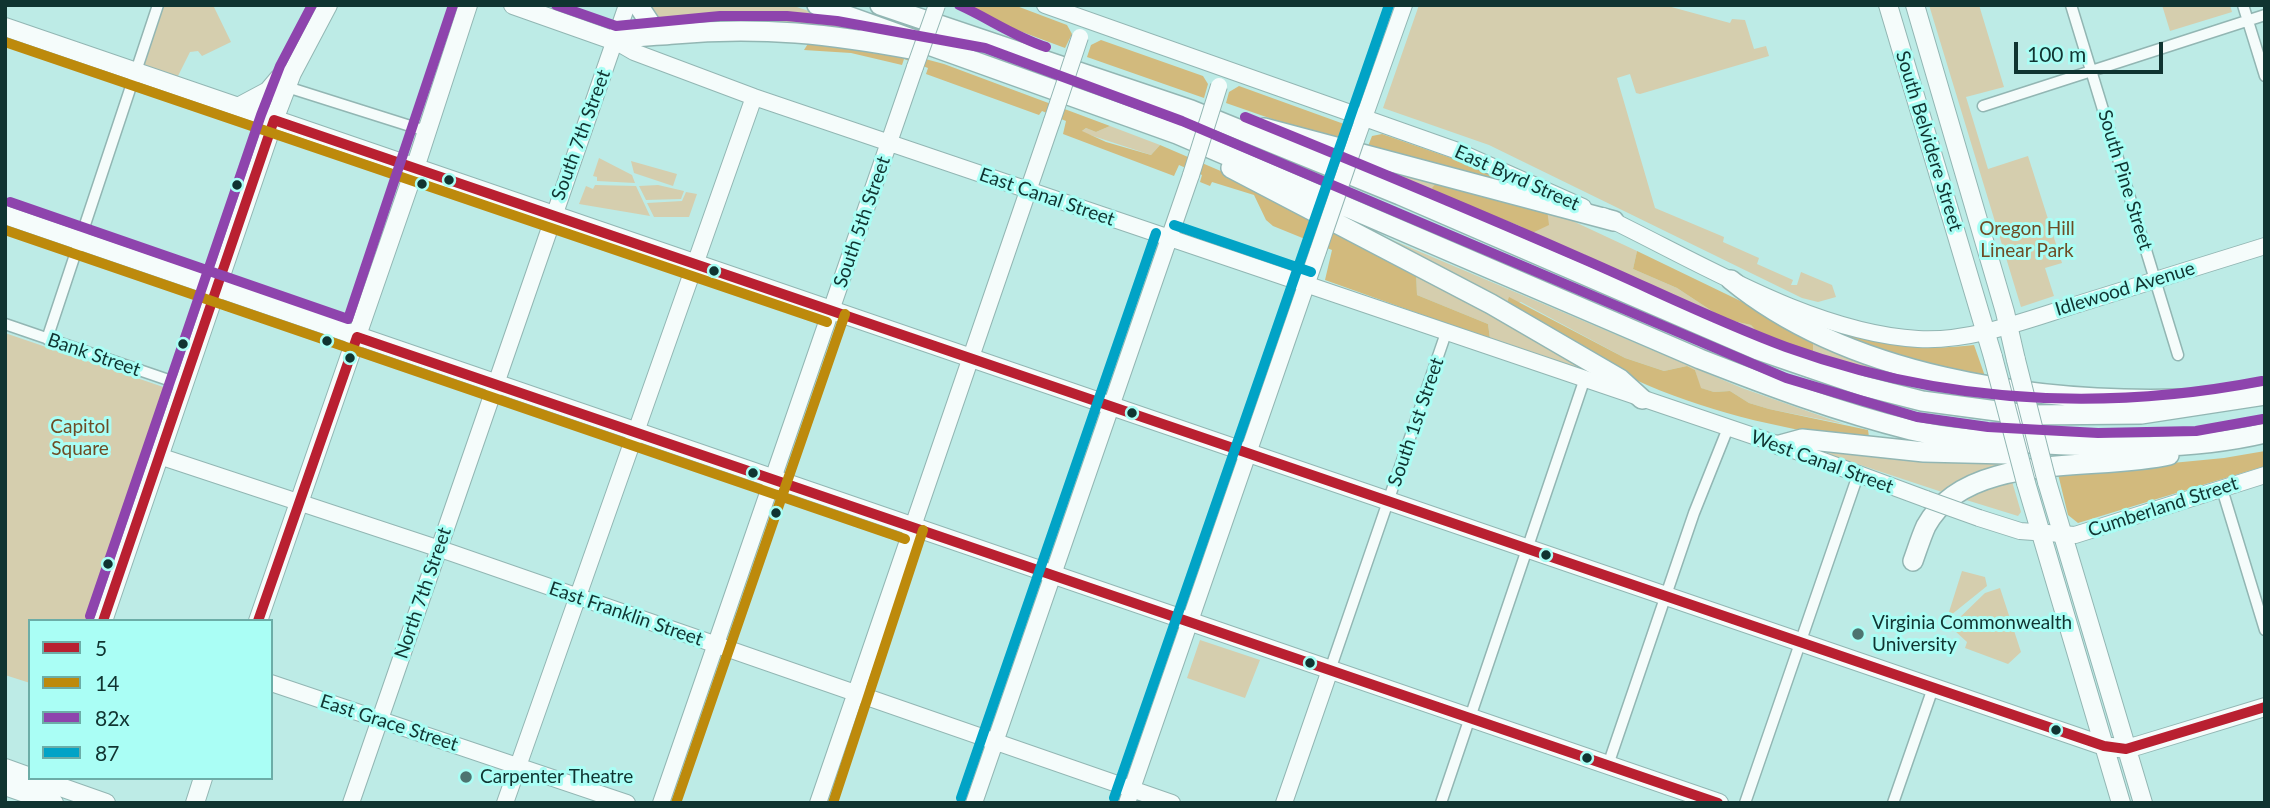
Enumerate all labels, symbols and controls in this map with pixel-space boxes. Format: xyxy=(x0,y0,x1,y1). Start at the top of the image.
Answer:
scale bar xyxy=(2018,28,2167,72)
text: 100 m xyxy=(2027,41,2086,66)
street label: South Belvidere Street xyxy=(1891,48,1967,234)
street label: South 7th Street xyxy=(547,67,615,203)
street label: South Pine Street xyxy=(2093,107,2157,253)
street label: East Byrd Street xyxy=(1451,140,1583,216)
street label: South 5th Street xyxy=(829,153,895,291)
street label: East Canal Street xyxy=(976,163,1118,231)
unlabelled marker xyxy=(442,173,456,187)
unlabelled marker xyxy=(415,177,429,191)
unlabelled marker xyxy=(230,178,244,192)
park label: Oregon Hill Linear Park xyxy=(1979,218,2075,262)
street label: Idlewood Avenue xyxy=(2052,257,2198,321)
unlabelled marker xyxy=(707,264,721,278)
street label: Bank Street xyxy=(45,328,143,382)
unlabelled marker xyxy=(320,334,334,348)
unlabelled marker xyxy=(176,337,190,351)
unlabelled marker xyxy=(343,351,357,365)
street label: South 1st Street xyxy=(1383,355,1449,489)
unlabelled marker xyxy=(1125,406,1139,420)
park label: Capitol Square xyxy=(50,416,110,460)
street label: West Canal Street xyxy=(1748,426,1896,498)
unlabelled marker xyxy=(746,466,760,480)
street label: Cumberland Street xyxy=(2085,472,2241,542)
unlabelled marker xyxy=(769,506,783,520)
street label: North 7th Street xyxy=(390,524,456,662)
unlabelled marker xyxy=(1539,548,1553,562)
unlabelled marker xyxy=(101,557,115,571)
street label: East Franklin Street xyxy=(546,577,706,651)
place label: Virginia Commonwealth University xyxy=(1872,612,2072,656)
legend xyxy=(28,619,273,780)
marker: Virginia Commonwealth University xyxy=(1850,626,1866,642)
text: 5 xyxy=(95,635,107,660)
unlabelled marker xyxy=(1303,656,1317,670)
text: 14 xyxy=(95,670,119,695)
street label: East Grace Street xyxy=(317,690,461,756)
text: 82x xyxy=(95,705,130,730)
unlabelled marker xyxy=(2049,723,2063,737)
text: 87 xyxy=(95,740,119,765)
unlabelled marker xyxy=(1580,751,1594,765)
place label: Carpenter Theatre xyxy=(480,766,633,788)
marker: Carpenter Theatre xyxy=(458,769,474,785)

